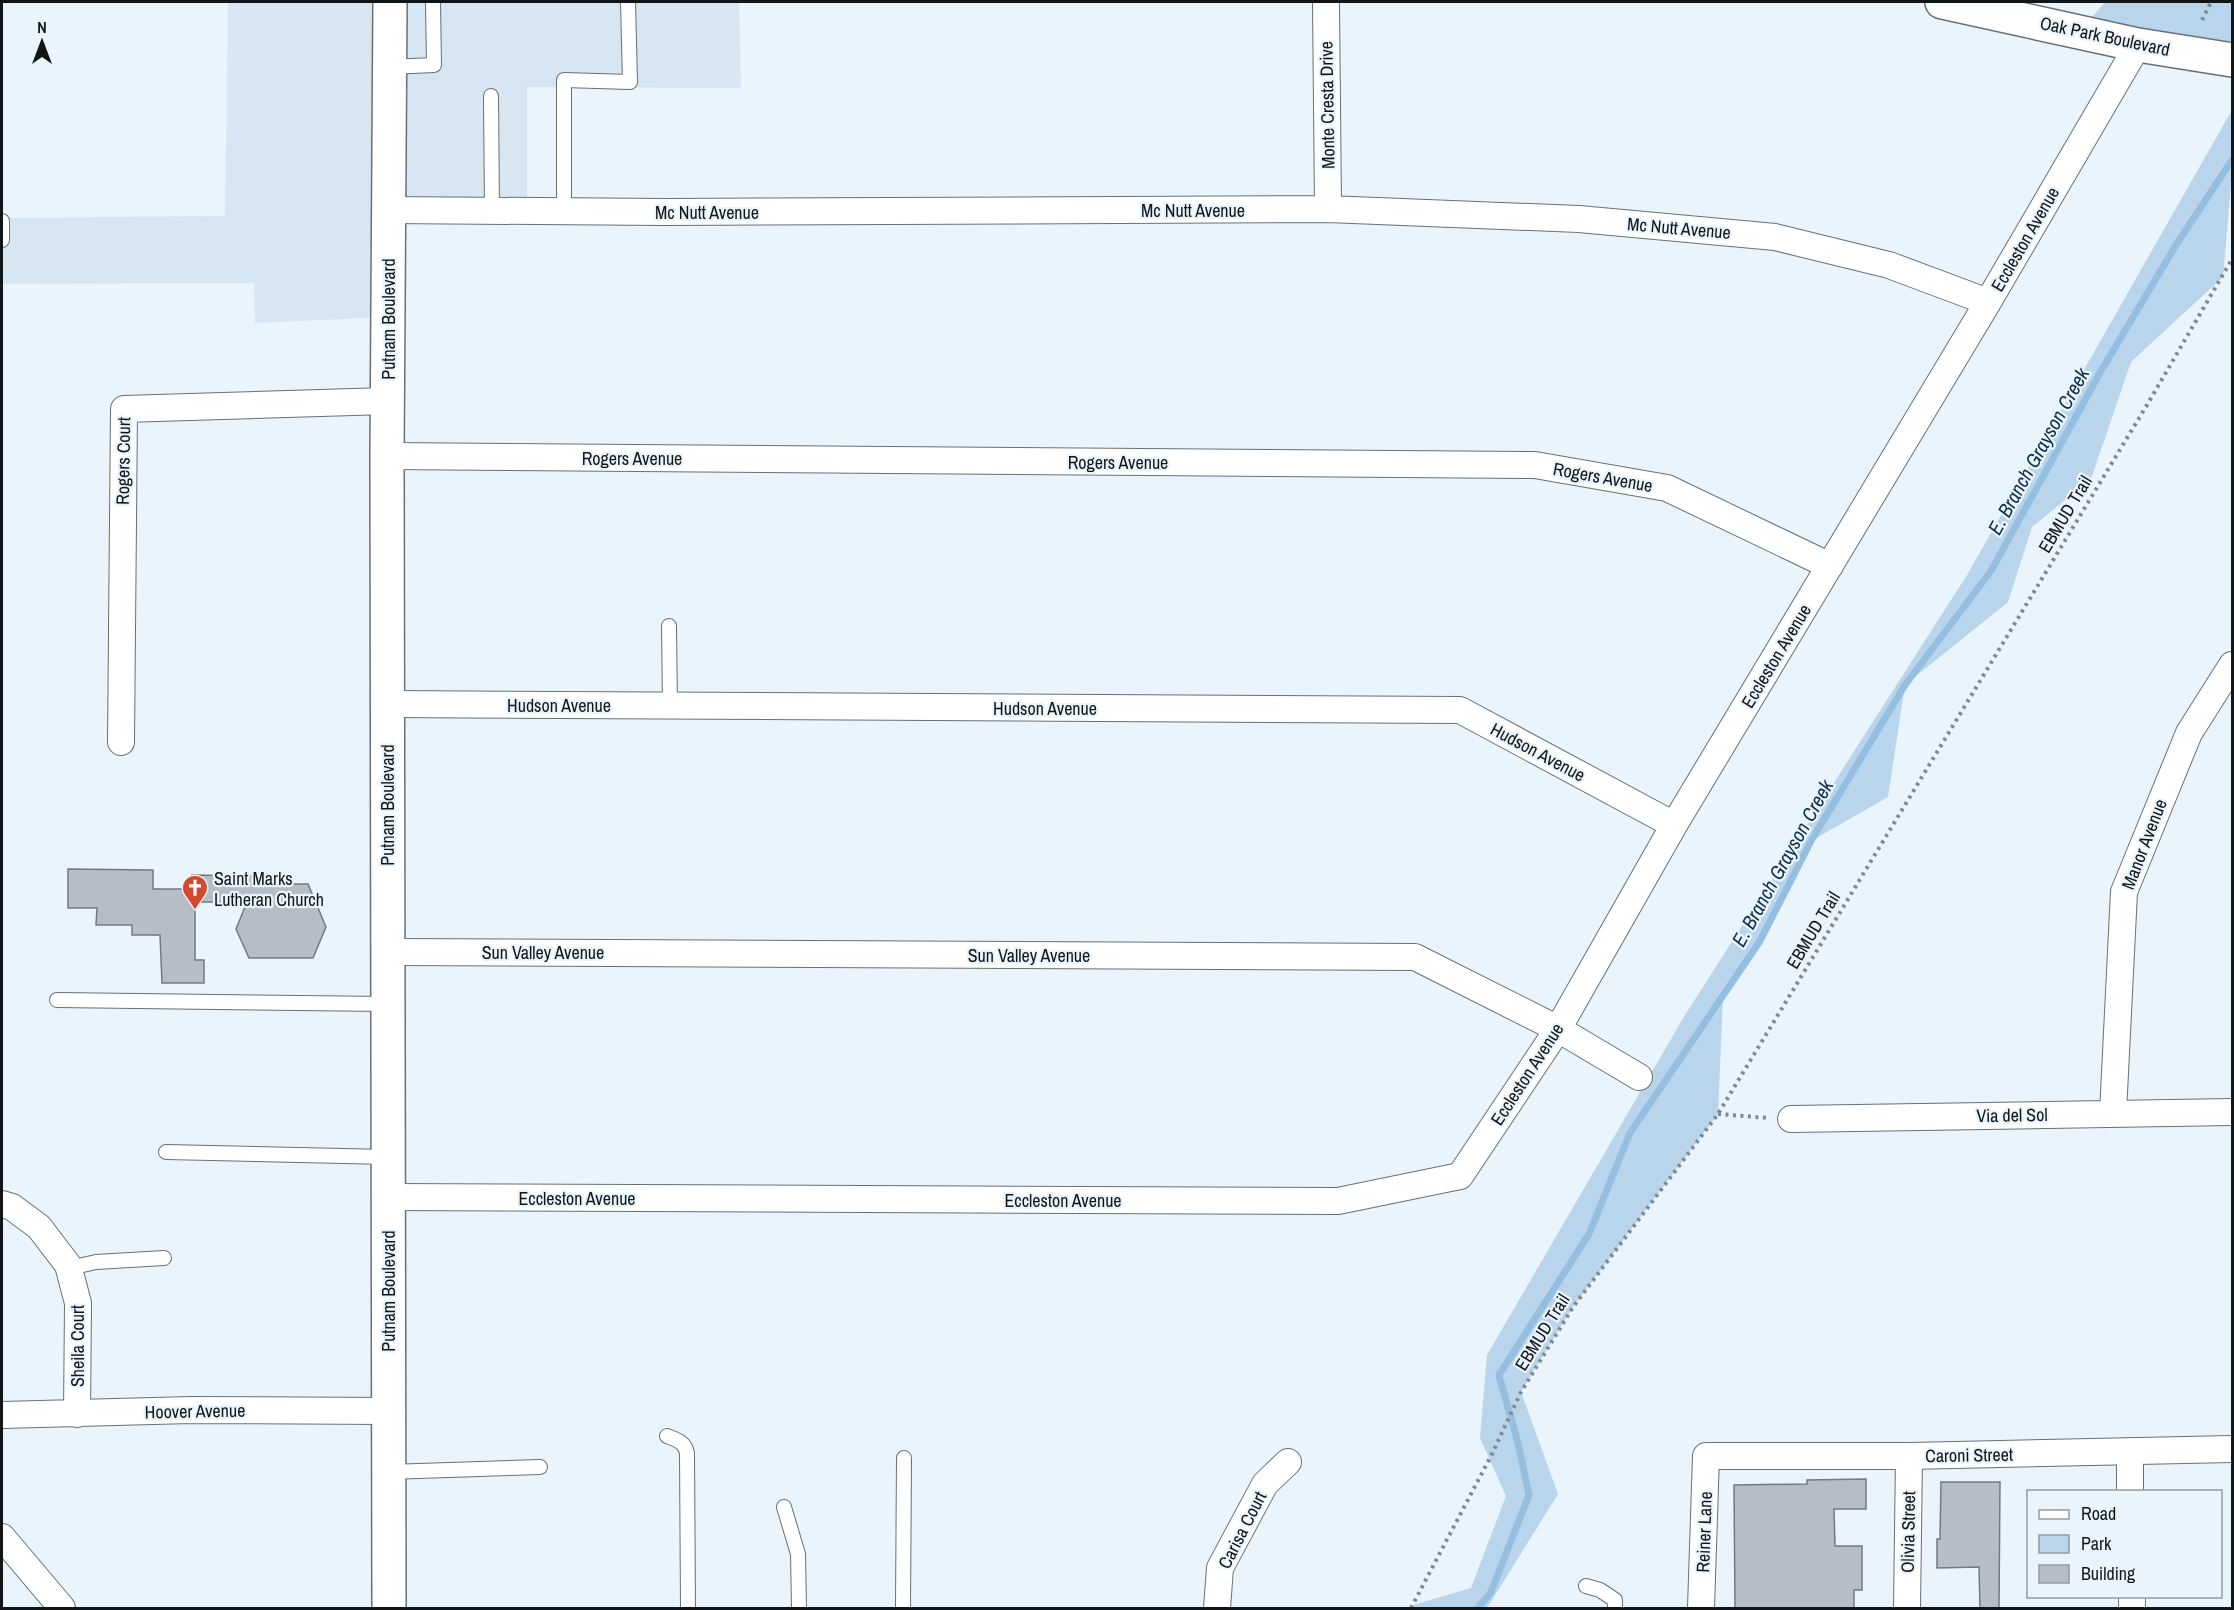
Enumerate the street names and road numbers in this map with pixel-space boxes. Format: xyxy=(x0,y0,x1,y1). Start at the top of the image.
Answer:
street label: Oak Park Boulevard xyxy=(2038,10,2172,62)
street label: Monte Cresta Drive xyxy=(1313,41,1341,169)
street label: Eccleston Avenue xyxy=(1985,182,2065,296)
street label: Mc Nutt Avenue xyxy=(1141,198,1245,223)
street label: Mc Nutt Avenue xyxy=(655,200,759,225)
street label: Mc Nutt Avenue xyxy=(1626,211,1732,245)
street label: Putnam Boulevard xyxy=(376,258,401,380)
street label: Rogers Court xyxy=(110,417,136,505)
street label: Rogers Avenue xyxy=(582,446,682,471)
street label: Rogers Avenue xyxy=(1068,450,1168,475)
street label: Rogers Avenue xyxy=(1551,456,1655,498)
street label: EBMUD Trail xyxy=(2032,471,2098,557)
street label: Eccleston Avenue xyxy=(1735,599,1817,713)
street label: Hudson Avenue xyxy=(507,693,611,718)
street label: Hudson Avenue xyxy=(993,696,1097,721)
street label: Hudson Avenue xyxy=(1486,717,1590,787)
street label: Putnam Boulevard xyxy=(375,744,400,866)
street label: Manor Avenue xyxy=(2115,795,2173,893)
street label: EBMUD Trail xyxy=(1780,887,1846,973)
street label: Sun Valley Avenue xyxy=(482,940,604,965)
street label: Sun Valley Avenue xyxy=(968,943,1090,968)
street label: Eccleston Avenue xyxy=(1485,1018,1569,1130)
street label: Via del Sol xyxy=(1976,1102,2048,1128)
street label: Eccleston Avenue xyxy=(518,1186,636,1211)
street label: Eccleston Avenue xyxy=(1004,1188,1122,1213)
street label: Putnam Boulevard xyxy=(376,1230,401,1352)
street label: EBMUD Trail xyxy=(1509,1289,1575,1375)
street label: Sheila Court xyxy=(65,1305,90,1387)
street label: Hoover Avenue xyxy=(144,1398,246,1424)
street label: Caroni Street xyxy=(1925,1442,2013,1468)
street label: Carisa Court xyxy=(1212,1487,1272,1573)
street label: Reiner Lane xyxy=(1690,1491,1718,1573)
street label: Olivia Street xyxy=(1895,1491,1921,1573)

